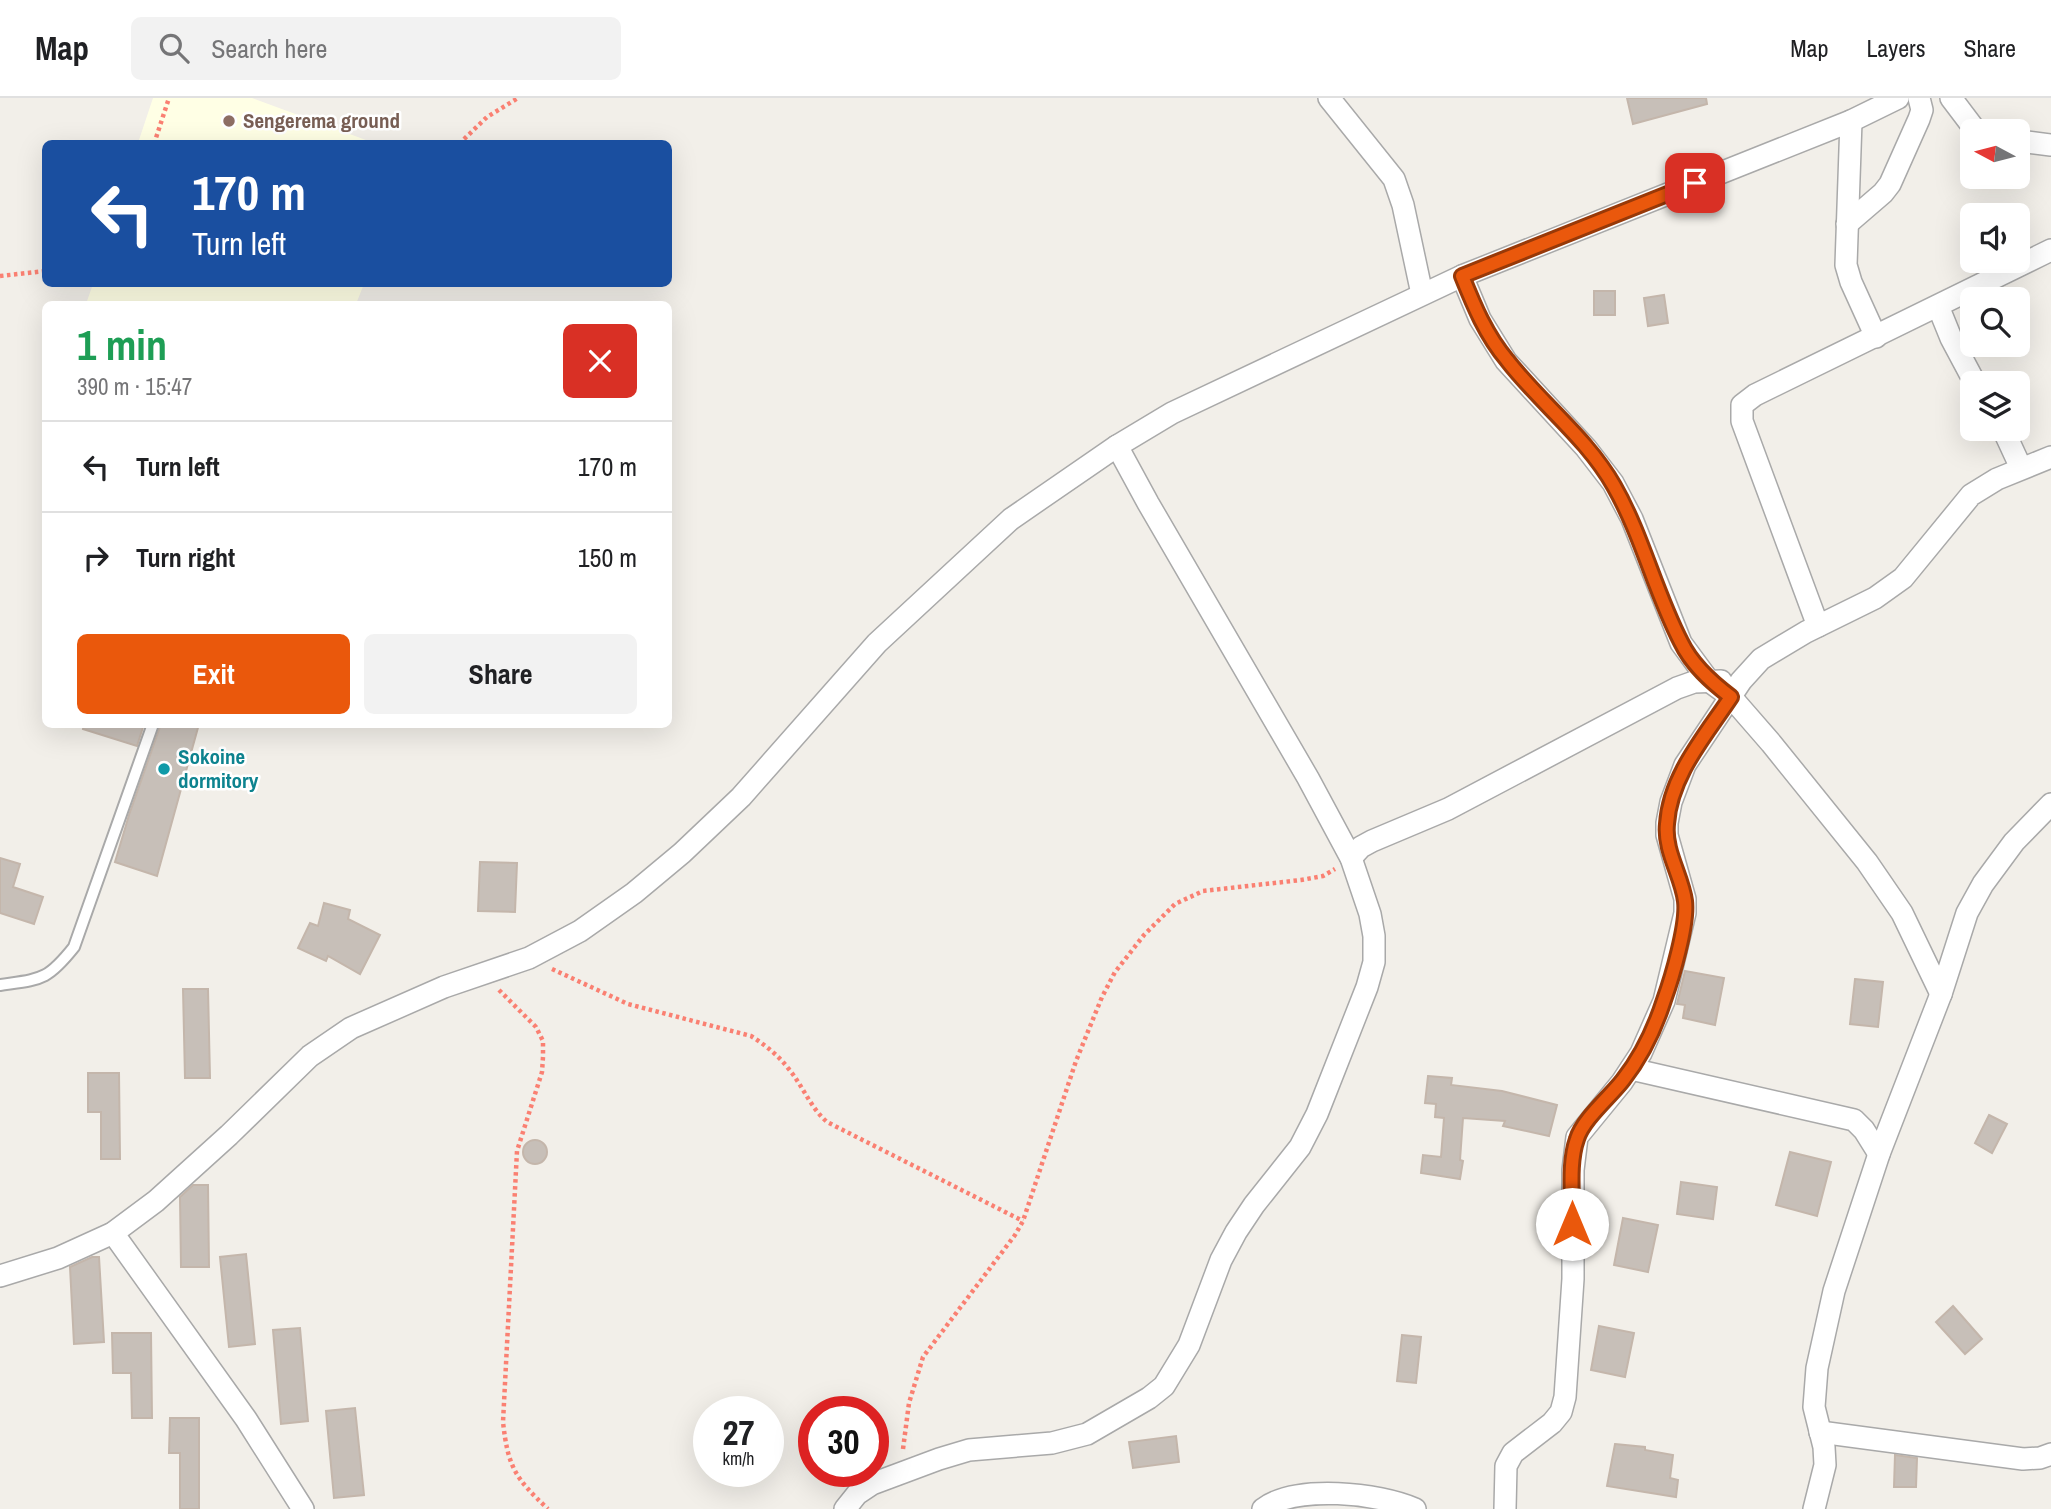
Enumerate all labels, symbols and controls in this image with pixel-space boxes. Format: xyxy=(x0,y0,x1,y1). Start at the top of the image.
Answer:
search box xyxy=(131,17,621,80)
text: Map xyxy=(35,26,89,70)
icon: search xyxy=(155,29,193,67)
text: Search here xyxy=(211,31,327,66)
text: Map xyxy=(1790,32,1828,64)
text: Layers xyxy=(1866,32,1925,64)
text: Share xyxy=(1963,32,2016,64)
place label: Sengerema ground xyxy=(243,106,400,135)
marker: Sengerema ground xyxy=(221,113,237,129)
north arrow xyxy=(1960,119,2030,189)
map controls xyxy=(1960,119,2030,441)
pin xyxy=(1665,153,1725,213)
text: 170 m xyxy=(192,159,306,225)
icon: arrive xyxy=(1676,164,1714,202)
icon: left xyxy=(77,168,168,259)
button: sound xyxy=(1960,203,2030,273)
text: Turn left xyxy=(192,222,286,265)
button: search xyxy=(1960,287,2030,357)
text: 1 min xyxy=(77,317,167,373)
button: close xyxy=(563,324,637,398)
text: 390 m · 15:47 xyxy=(77,371,192,402)
button: layers xyxy=(1960,371,2030,441)
icon: left xyxy=(77,448,115,486)
text: Turn left xyxy=(136,449,220,484)
text: 170 m xyxy=(578,449,637,484)
icon: right xyxy=(77,539,115,577)
text: Turn right xyxy=(136,540,235,575)
text: 150 m xyxy=(578,540,637,575)
button: Exit xyxy=(77,634,350,714)
button: Share xyxy=(364,634,637,714)
place label: Sokoine dormitory xyxy=(178,742,259,795)
marker: Sokoine dormitory xyxy=(156,761,172,777)
position arrow xyxy=(1535,1187,1609,1261)
speed limit sign: 30 xyxy=(798,1396,889,1487)
text: 27 xyxy=(723,1409,754,1456)
text: km/h xyxy=(723,1446,755,1471)

